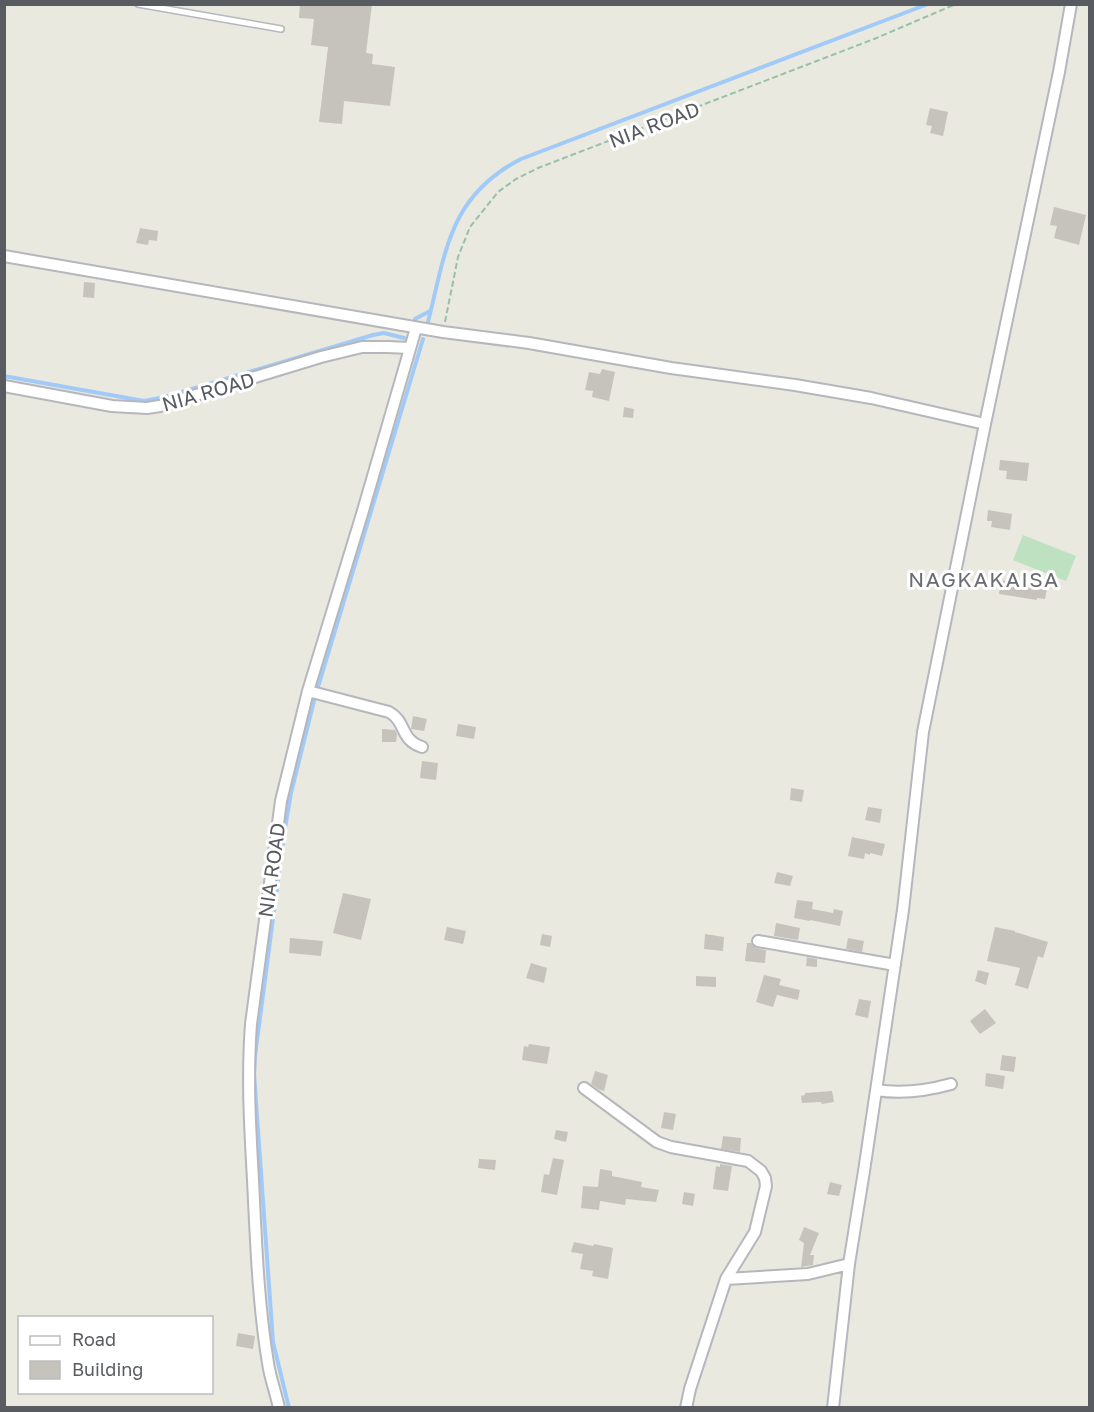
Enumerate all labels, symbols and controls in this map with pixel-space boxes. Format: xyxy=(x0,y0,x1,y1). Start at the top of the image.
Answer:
street label: NIA ROAD xyxy=(605,96,703,152)
street label: NIA ROAD xyxy=(159,366,257,416)
district label: NAGKAKAISA xyxy=(908,566,1060,592)
street label: NIA ROAD xyxy=(252,821,290,919)
legend xyxy=(18,1316,213,1394)
text: Road xyxy=(72,1328,116,1350)
text: Building xyxy=(72,1358,143,1380)

